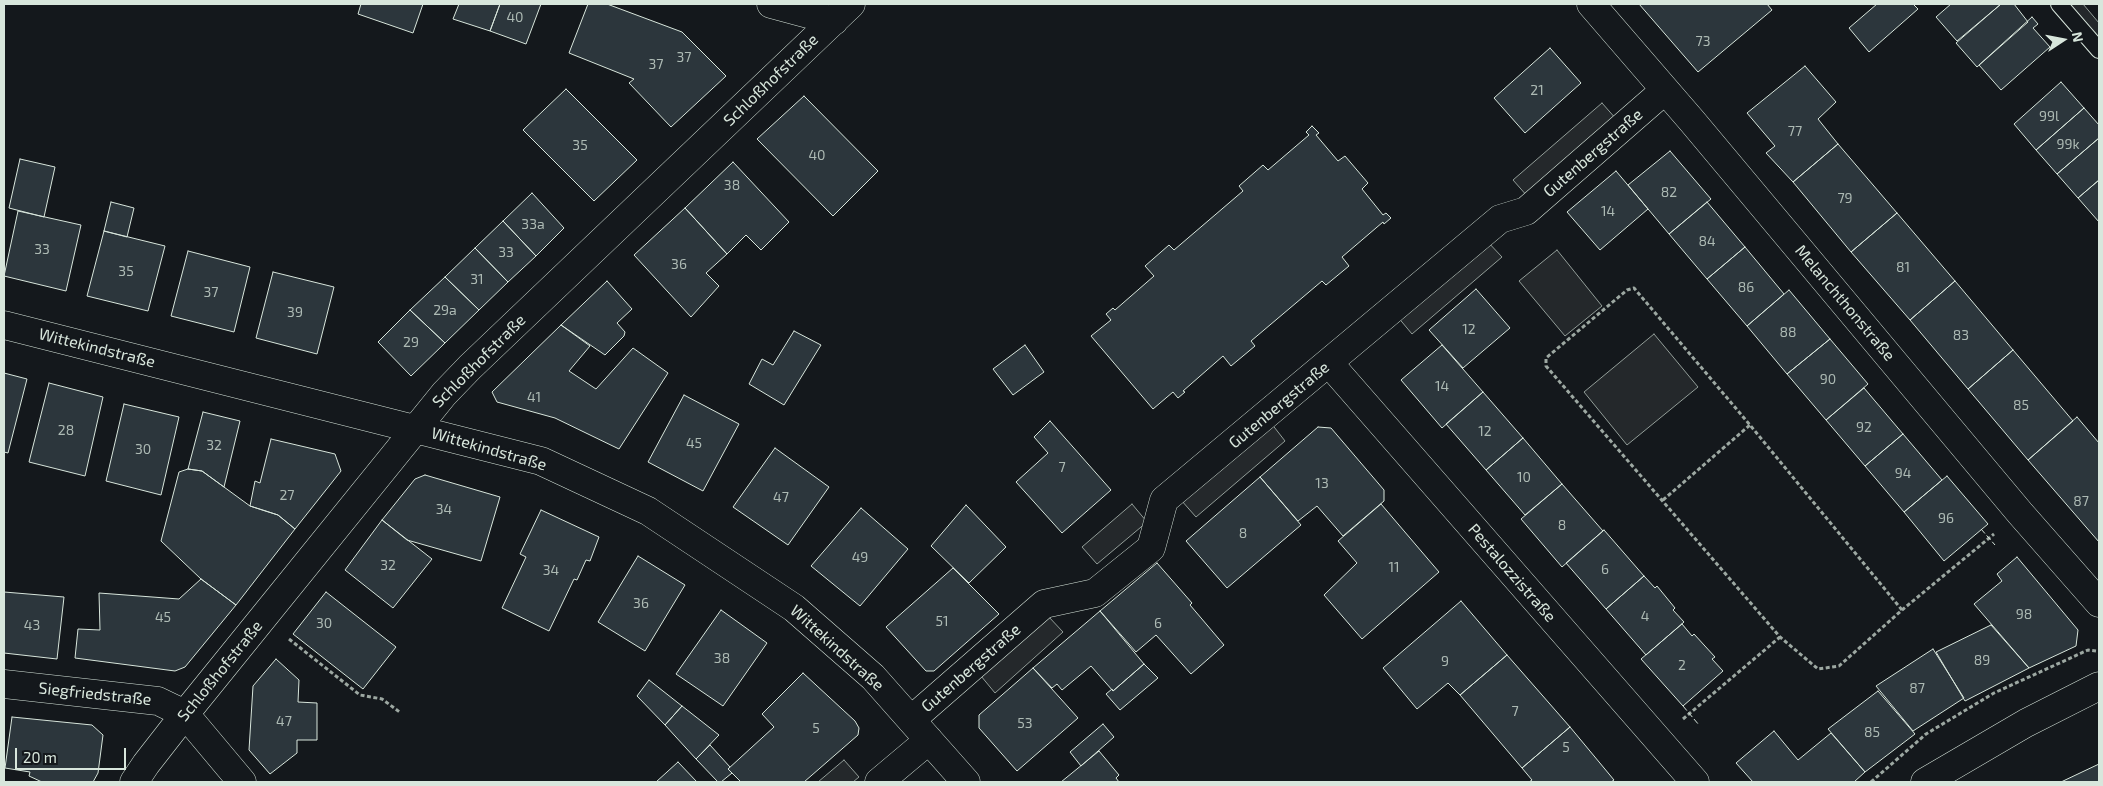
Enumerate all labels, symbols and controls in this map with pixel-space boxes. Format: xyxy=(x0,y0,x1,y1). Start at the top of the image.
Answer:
house number: 40 xyxy=(506,9,524,25)
north arrow xyxy=(2038,15,2088,65)
street label: Schloßhofstraße xyxy=(720,30,822,130)
text: N xyxy=(2069,30,2088,44)
house number: 73 xyxy=(1696,33,1710,49)
house number: 37 xyxy=(677,49,691,65)
house number: 37 xyxy=(649,56,663,72)
house number: 21 xyxy=(1530,82,1544,98)
street label: Gutenbergstraße xyxy=(1540,105,1646,201)
house number: 99l xyxy=(2039,108,2059,124)
house number: 77 xyxy=(1788,123,1802,139)
house number: 99k xyxy=(2056,136,2080,152)
house number: 35 xyxy=(572,137,588,153)
house number: 40 xyxy=(808,147,826,163)
house number: 38 xyxy=(724,177,740,193)
house number: 82 xyxy=(1661,184,1677,200)
house number: 79 xyxy=(1837,190,1853,206)
house number: 14 xyxy=(1601,203,1615,219)
house number: 33a xyxy=(521,216,545,232)
house number: 84 xyxy=(1698,233,1716,249)
house number: 33 xyxy=(34,241,50,257)
street label: Melanchthonstraße xyxy=(1791,241,1899,365)
house number: 33 xyxy=(498,244,514,260)
house number: 36 xyxy=(671,256,687,272)
house number: 81 xyxy=(1896,259,1910,275)
house number: 35 xyxy=(118,263,134,279)
house number: 31 xyxy=(470,271,484,287)
house number: 86 xyxy=(1738,279,1754,295)
house number: 37 xyxy=(204,284,218,300)
house number: 29a xyxy=(433,302,457,318)
house number: 39 xyxy=(287,304,303,320)
street label: Schloßhofstraße xyxy=(428,310,530,412)
house number: 12 xyxy=(1462,321,1476,337)
street label: Wittekindstraße xyxy=(37,324,157,372)
house number: 88 xyxy=(1780,324,1796,340)
house number: 83 xyxy=(1953,327,1969,343)
house number: 29 xyxy=(403,334,419,350)
street label: Gutenbergstraße xyxy=(1225,357,1333,453)
house number: 90 xyxy=(1820,371,1836,387)
house number: 14 xyxy=(1435,378,1449,394)
house number: 41 xyxy=(527,389,541,405)
house number: 85 xyxy=(2013,397,2029,413)
house number: 92 xyxy=(1856,419,1872,435)
house number: 28 xyxy=(58,422,74,438)
street label: Wittekindstraße xyxy=(429,423,549,475)
house number: 12 xyxy=(1478,423,1492,439)
house number: 45 xyxy=(686,435,702,451)
house number: 32 xyxy=(206,437,222,453)
house number: 30 xyxy=(135,441,151,457)
house number: 7 xyxy=(1058,459,1066,475)
house number: 94 xyxy=(1895,465,1911,481)
house number: 10 xyxy=(1517,469,1531,485)
house number: 13 xyxy=(1315,475,1329,491)
house number: 27 xyxy=(279,487,295,503)
house number: 47 xyxy=(773,489,789,505)
house number: 87 xyxy=(2073,493,2089,509)
house number: 34 xyxy=(436,501,452,517)
house number: 96 xyxy=(1938,510,1954,526)
house number: 8 xyxy=(1558,517,1566,533)
street label: Pestalozzistraße xyxy=(1464,520,1560,626)
house number: 8 xyxy=(1239,525,1247,541)
house number: 49 xyxy=(852,549,868,565)
house number: 32 xyxy=(380,557,396,573)
house number: 11 xyxy=(1388,559,1400,575)
house number: 6 xyxy=(1601,561,1609,577)
house number: 34 xyxy=(543,562,559,578)
house number: 36 xyxy=(633,595,649,611)
street label: Wittekindstraße xyxy=(786,601,888,695)
house number: 98 xyxy=(2016,606,2032,622)
house number: 4 xyxy=(1641,608,1649,624)
house number: 45 xyxy=(155,609,171,625)
house number: 51 xyxy=(935,613,949,629)
house number: 30 xyxy=(316,615,332,631)
house number: 6 xyxy=(1154,615,1162,631)
house number: 43 xyxy=(24,617,40,633)
street label: Schloßhofstraße xyxy=(174,617,266,725)
street label: Gutenbergstraße xyxy=(918,620,1024,716)
house number: 38 xyxy=(714,650,730,666)
house number: 89 xyxy=(1974,652,1990,668)
house number: 9 xyxy=(1441,653,1449,669)
house number: 2 xyxy=(1678,657,1686,673)
street label: Siegfriedstraße xyxy=(38,679,152,709)
house number: 87 xyxy=(1909,680,1925,696)
house number: 7 xyxy=(1511,703,1519,719)
house number: 47 xyxy=(276,713,292,729)
house number: 53 xyxy=(1017,715,1033,731)
house number: 5 xyxy=(812,720,820,736)
house number: 85 xyxy=(1864,724,1880,740)
scale bar xyxy=(18,738,129,770)
house number: 5 xyxy=(1562,739,1570,755)
text: 20 m xyxy=(23,748,57,766)

